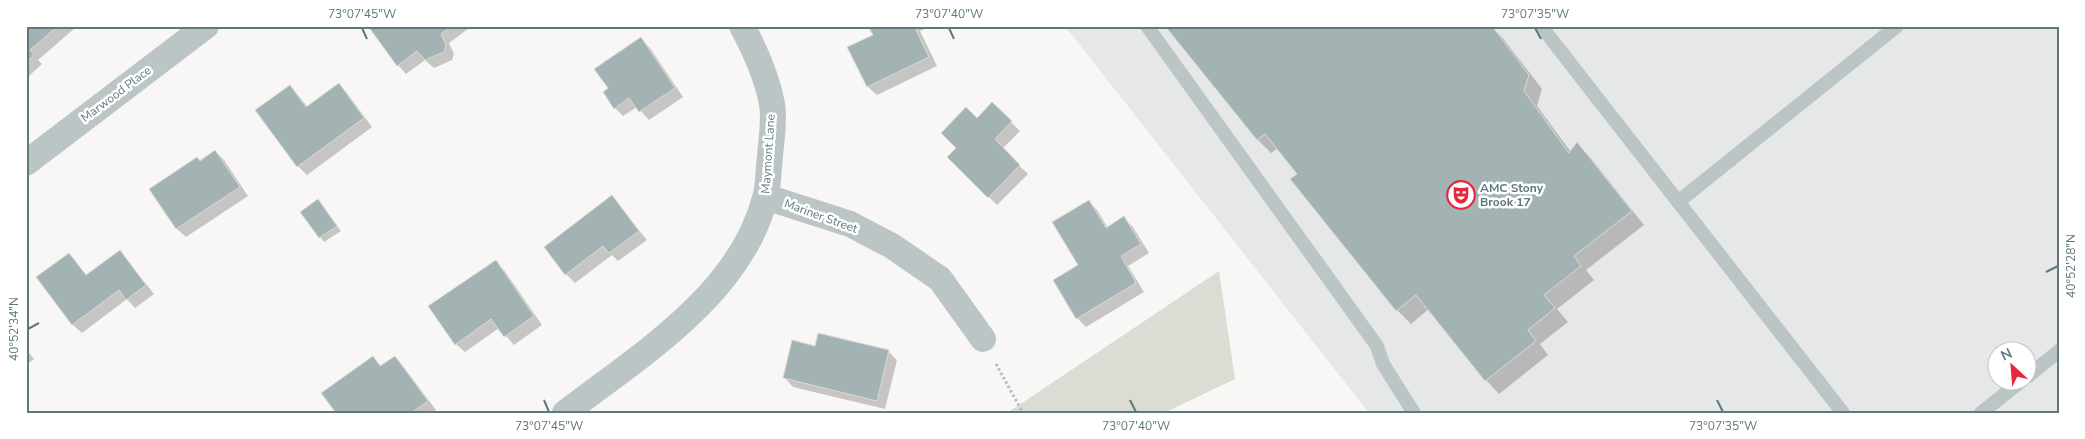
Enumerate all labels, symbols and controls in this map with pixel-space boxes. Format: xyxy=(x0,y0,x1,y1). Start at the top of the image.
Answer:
text: 73°07'45"W xyxy=(328,6,396,22)
text: 73°07'40"W xyxy=(915,6,983,22)
text: 73°07'35"W xyxy=(1501,6,1569,22)
street label: Marwood Place xyxy=(78,62,154,126)
street label: Maymont Lane xyxy=(757,114,779,194)
theatre icon: AMC Stony Brook 17 xyxy=(1446,180,1476,210)
place label: AMC Stony Brook 17 xyxy=(1480,180,1544,210)
street label: Mariner Street xyxy=(782,195,861,237)
text: 40°52'28"N xyxy=(2063,234,2079,298)
text: 40°52'34"N xyxy=(6,297,22,361)
north arrow xyxy=(1988,342,2038,392)
text: N xyxy=(1998,344,2015,366)
text: 73°07'45"W xyxy=(515,418,583,434)
text: 73°07'40"W xyxy=(1102,418,1170,434)
text: 73°07'35"W xyxy=(1689,418,1757,434)

